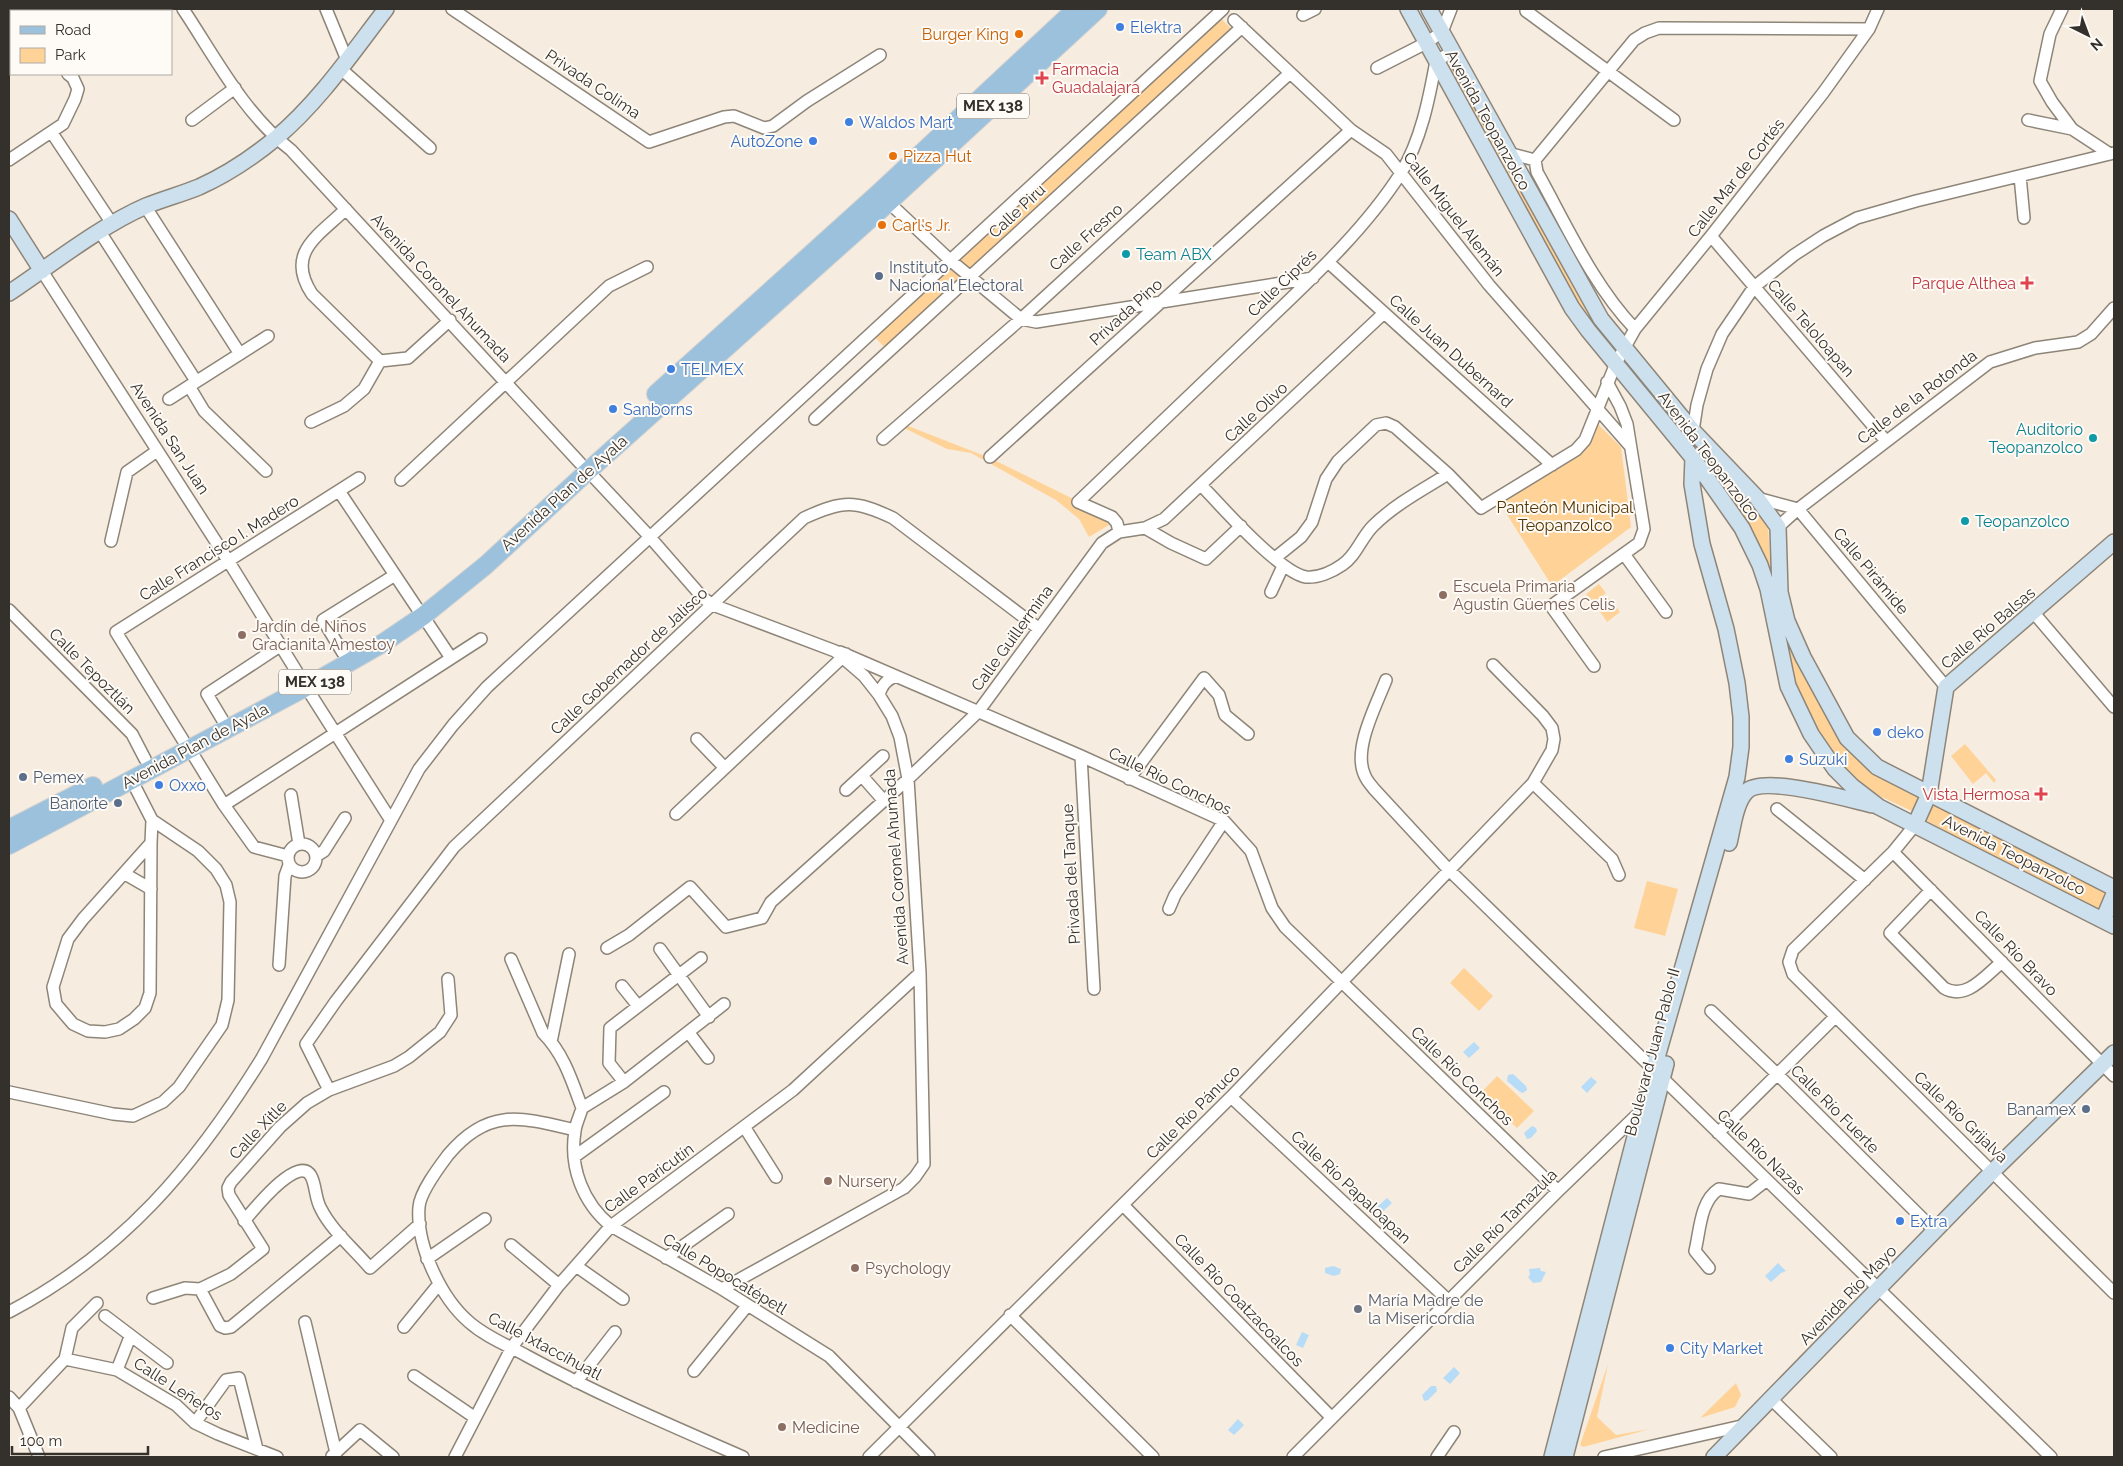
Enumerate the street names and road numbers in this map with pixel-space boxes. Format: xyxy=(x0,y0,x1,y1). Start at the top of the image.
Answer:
street label: Privada Colima xyxy=(542,45,644,123)
street label: Avenida Teopanzolco xyxy=(1441,46,1535,194)
road number: MEX 138 xyxy=(957,94,1029,118)
street label: Calle Mar de Cortés xyxy=(1684,115,1789,241)
street label: Calle Miguel Alemán xyxy=(1399,148,1509,280)
street label: Calle Piru xyxy=(985,180,1049,242)
street label: Calle Fresno xyxy=(1045,199,1127,275)
street label: Avenida Coronel Ahumada xyxy=(367,210,515,366)
street label: Calle Ciprés xyxy=(1244,245,1321,321)
street label: Privada Pino xyxy=(1086,274,1166,350)
street label: Calle Teloloapan xyxy=(1763,275,1859,381)
street label: Calle Juan Dubernard xyxy=(1385,290,1517,412)
street label: Calle de la Rotonda xyxy=(1853,346,1981,448)
street label: Avenida San Juan xyxy=(127,378,213,498)
street label: Calle Olivo xyxy=(1220,378,1292,446)
street label: Avenida Teopanzolco xyxy=(1654,387,1764,525)
street label: Avenida Plan de Ayala xyxy=(497,431,631,555)
street label: Calle Francisco I. Madero xyxy=(136,491,302,605)
street label: Calle Pirámide xyxy=(1829,524,1913,618)
street label: Calle Guillermina xyxy=(967,581,1057,695)
street label: Calle Gobernador de Jalisco xyxy=(547,583,711,739)
street label: Calle Río Balsas xyxy=(1937,583,2039,673)
street label: Calle Tepoztlán xyxy=(45,624,139,718)
road number: MEX 138 xyxy=(279,670,351,694)
street label: Avenida Plan de Ayala xyxy=(118,699,272,793)
street label: Calle Río Conchos xyxy=(1105,743,1235,819)
street label: Avenida Coronel Ahumada xyxy=(880,768,912,966)
street label: Privada del Tanque xyxy=(1058,803,1084,945)
street label: Avenida Teopanzolco xyxy=(1939,811,2089,899)
street label: Calle Río Bravo xyxy=(1970,906,2062,1000)
street label: Boulevard Juan Pablo II xyxy=(1620,966,1684,1138)
street label: Calle Río Conchos xyxy=(1407,1022,1517,1130)
street label: Calle Río Pánuco xyxy=(1142,1061,1244,1163)
street label: Calle Río Fuerte xyxy=(1787,1061,1883,1157)
street label: Calle Río Grijalva xyxy=(1910,1067,2012,1167)
street label: Calle Xitle xyxy=(225,1097,291,1163)
street label: Calle Río Nazas xyxy=(1713,1105,1809,1199)
street label: Calle Río Papaloapan xyxy=(1287,1127,1415,1247)
street label: Calle Paricutín xyxy=(601,1139,697,1217)
street label: Calle Río Tamazula xyxy=(1449,1165,1561,1277)
street label: Calle Popocatépetl xyxy=(659,1229,791,1319)
street label: Calle Río Coatzacoalcos xyxy=(1170,1229,1308,1371)
street label: Avenida Río Mayo xyxy=(1796,1241,1900,1349)
street label: Calle Ixtaccíhuatl xyxy=(485,1308,606,1384)
street label: Calle Leñeros xyxy=(130,1353,226,1425)

